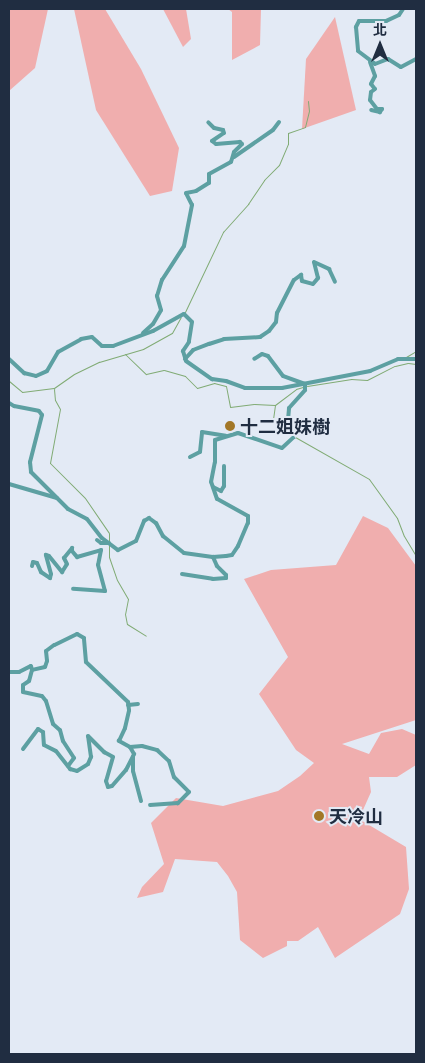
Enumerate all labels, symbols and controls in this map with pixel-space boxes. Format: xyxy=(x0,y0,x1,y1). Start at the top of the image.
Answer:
north arrow xyxy=(355,20,405,70)
text: 北 xyxy=(373,21,387,38)
place label: 十二姐妹樹 xyxy=(240,415,330,437)
marker: 十二姐妹樹 xyxy=(224,420,236,432)
place label: 天冷山 xyxy=(329,805,383,827)
marker: 天冷山 xyxy=(313,810,325,822)

